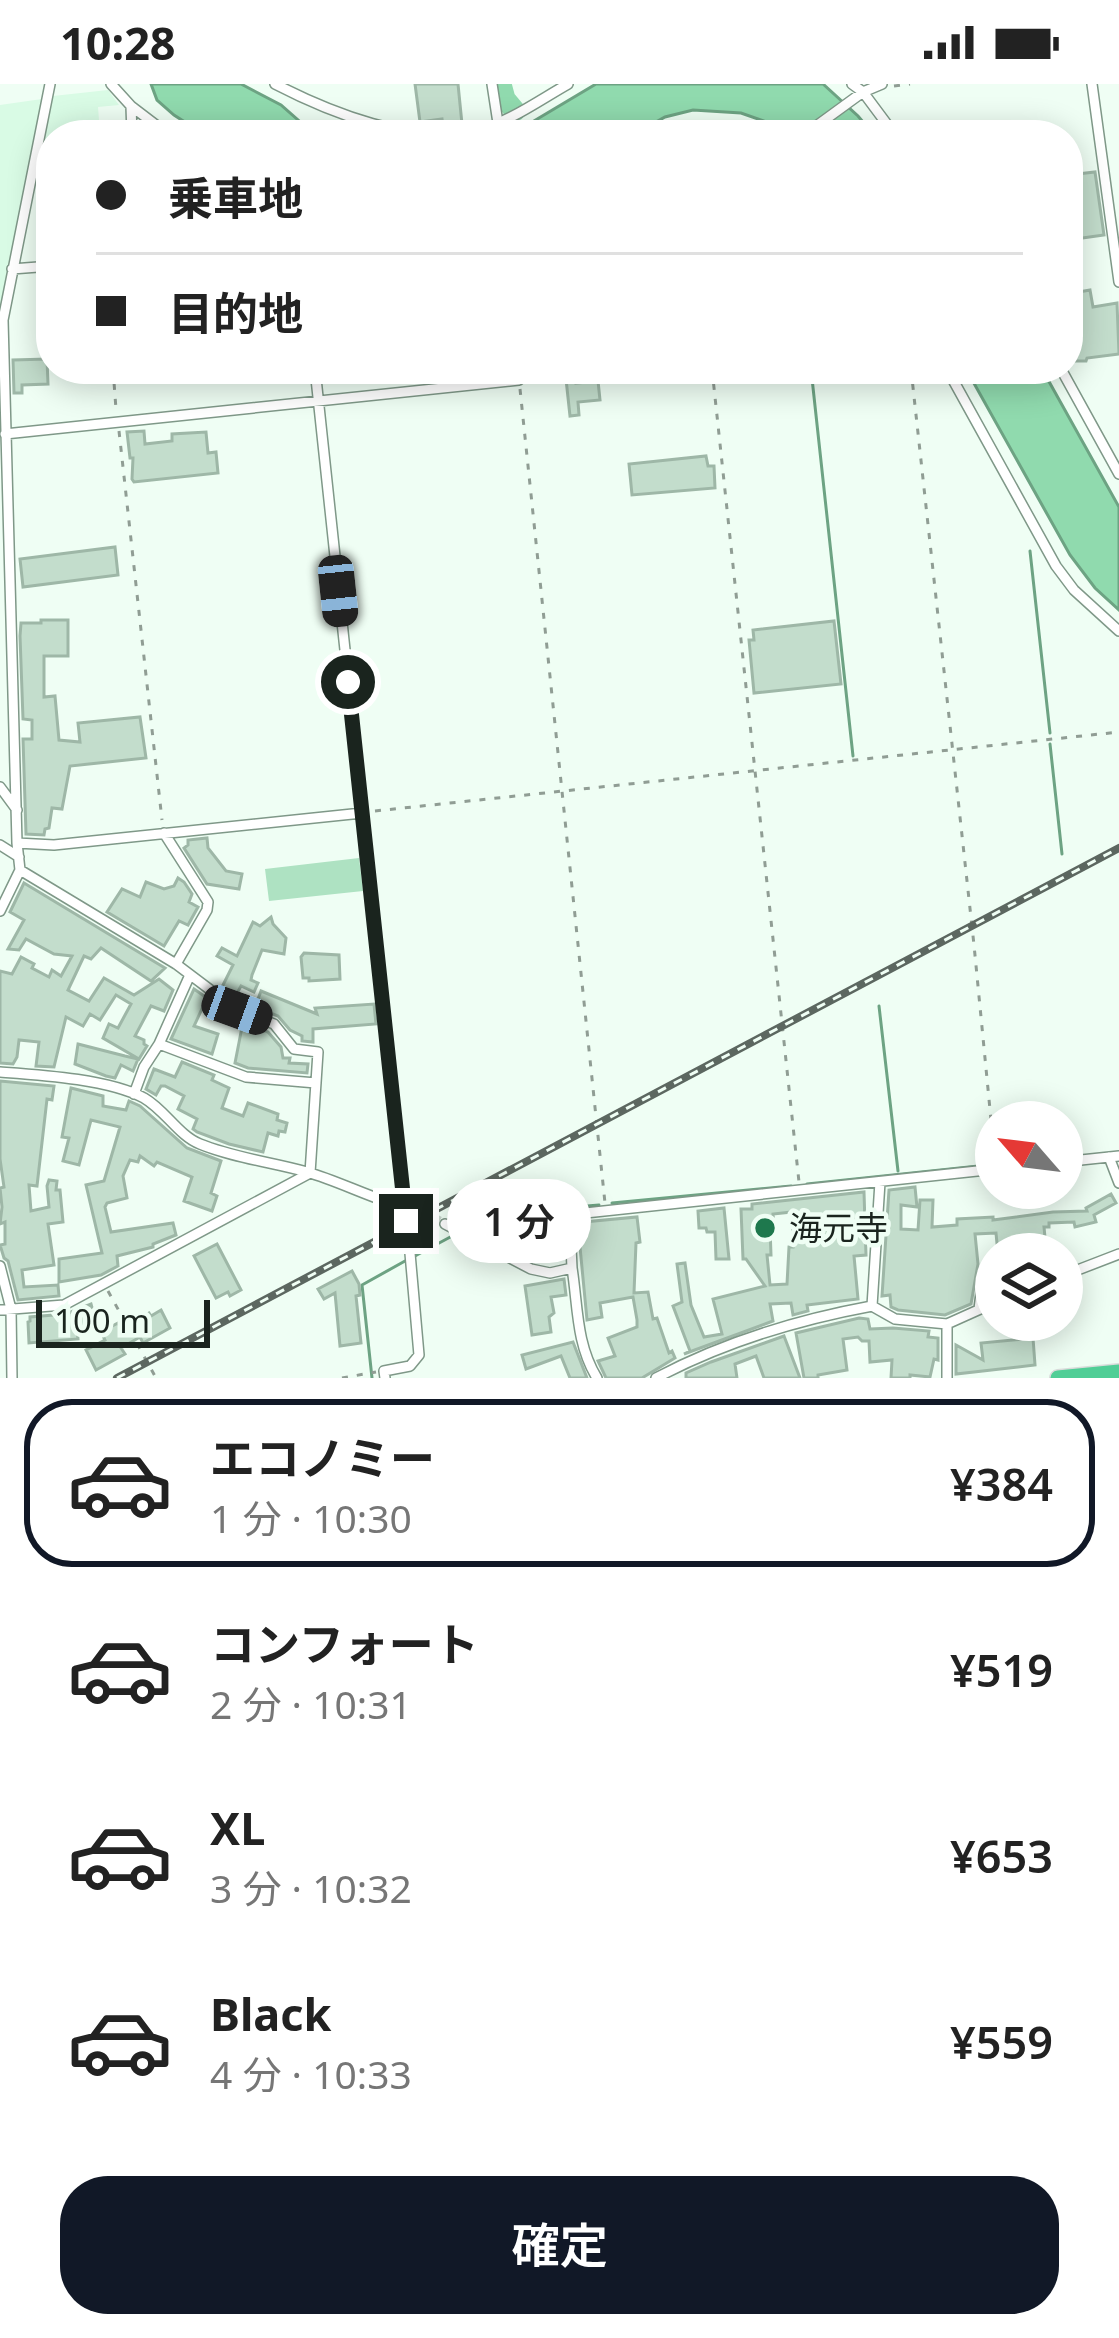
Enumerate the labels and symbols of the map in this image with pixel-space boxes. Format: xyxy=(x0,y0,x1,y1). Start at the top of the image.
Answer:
car xyxy=(316,553,360,629)
route start xyxy=(321,655,375,709)
car xyxy=(197,981,277,1039)
north arrow xyxy=(975,1101,1083,1209)
callout: 1 分 xyxy=(448,1179,592,1263)
route end xyxy=(379,1194,433,1248)
place label: 海元寺 xyxy=(789,1205,888,1250)
marker: 海元寺 xyxy=(752,1215,778,1241)
scale bar xyxy=(36,1294,210,1347)

